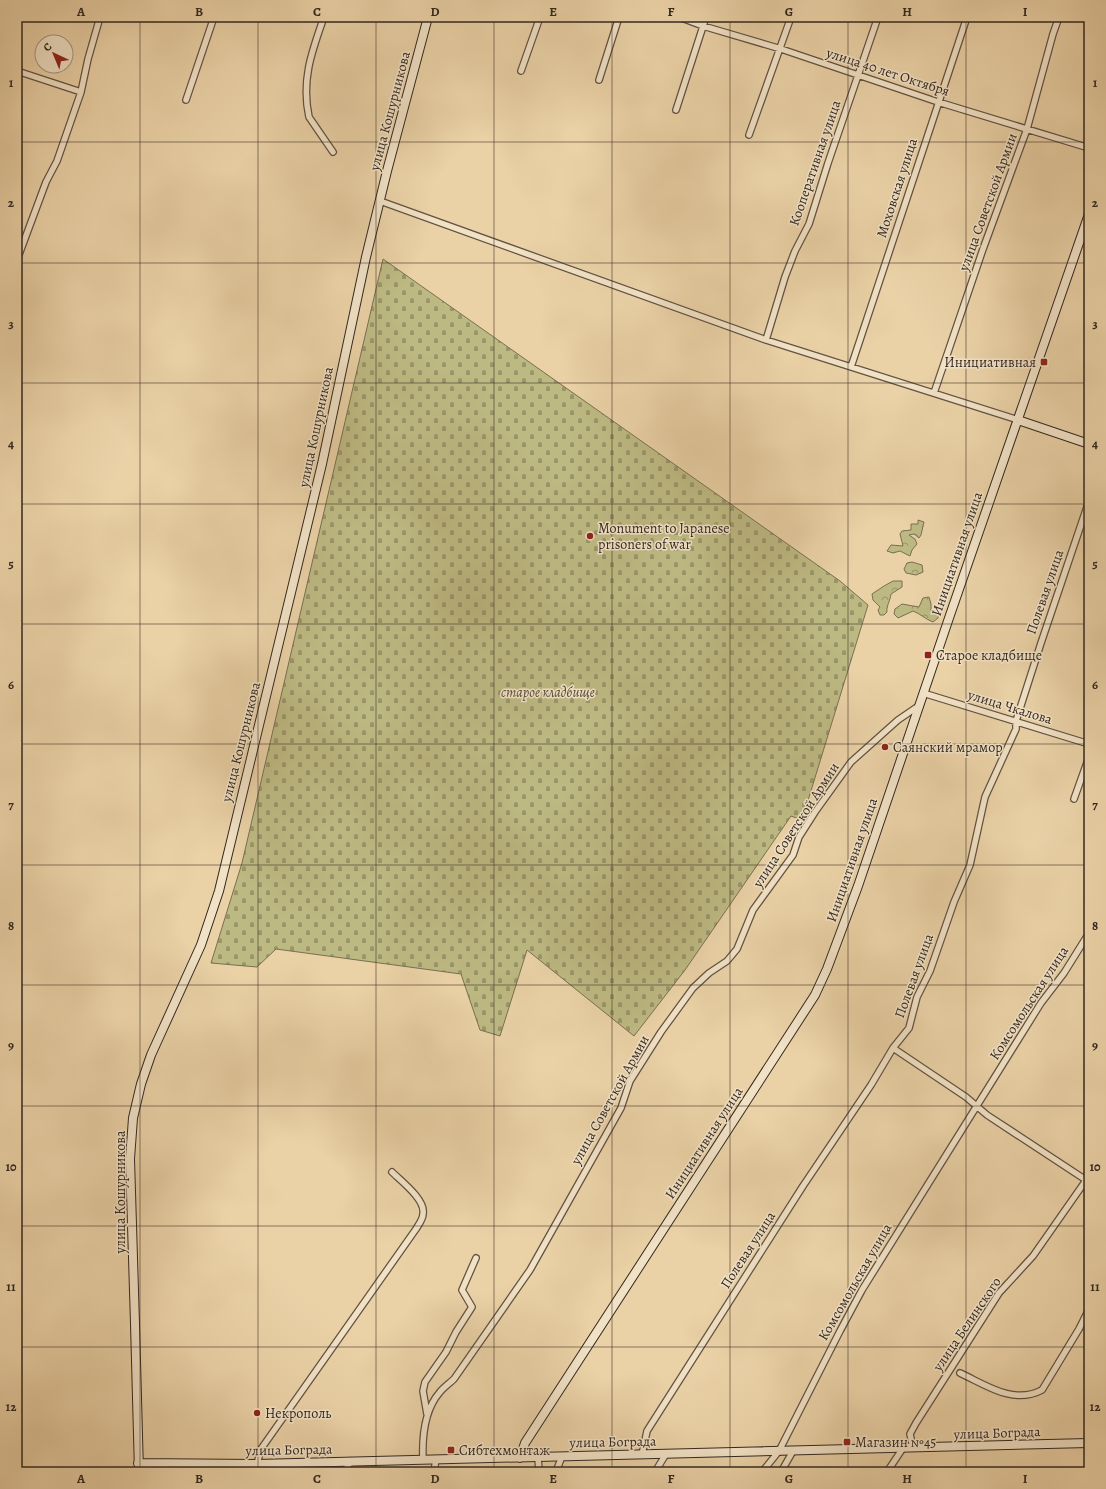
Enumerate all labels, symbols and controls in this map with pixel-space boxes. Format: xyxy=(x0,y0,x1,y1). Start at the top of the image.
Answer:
text: A xyxy=(76,3,86,20)
text: B xyxy=(195,3,203,20)
text: C xyxy=(313,3,321,20)
text: D xyxy=(430,3,440,20)
text: E xyxy=(549,3,557,20)
text: F xyxy=(668,3,675,20)
text: G xyxy=(785,3,793,20)
text: H xyxy=(902,3,912,20)
text: I xyxy=(1023,3,1028,20)
north arrow xyxy=(34,34,74,74)
text: С xyxy=(40,39,55,55)
street label: улица 40 лет Октября xyxy=(823,43,952,101)
street label: улица Кошурникова xyxy=(365,49,415,174)
text: 1 xyxy=(9,74,14,91)
text: 1 xyxy=(1093,74,1098,91)
street label: Кооперативная улица xyxy=(785,97,846,228)
street label: улица Советской Армии xyxy=(954,130,1022,275)
street label: Моховская улица xyxy=(872,135,922,240)
text: 2 xyxy=(8,194,15,211)
text: 2 xyxy=(1092,194,1099,211)
text: 3 xyxy=(8,315,14,332)
text: 3 xyxy=(1092,315,1098,332)
place label: Инициативная xyxy=(944,353,1036,372)
marker: Инициативная xyxy=(1039,357,1049,367)
street label: улица Кошурникова xyxy=(294,364,338,490)
text: 4 xyxy=(8,435,14,452)
text: 4 xyxy=(1092,435,1098,452)
street label: Инициативная улица xyxy=(927,489,987,619)
place label: Monument to Japanese prisoners of war xyxy=(598,519,730,554)
marker: Monument to Japanese prisoners of war xyxy=(585,531,595,541)
street label: Полевая улица xyxy=(1022,547,1069,637)
text: 5 xyxy=(8,555,14,572)
text: 5 xyxy=(1092,555,1098,572)
place label: Старое кладбище xyxy=(936,646,1042,665)
marker: Старое кладбище xyxy=(923,650,933,660)
text: 6 xyxy=(8,676,14,693)
text: 6 xyxy=(1092,676,1098,693)
street label: улица Кошурникова xyxy=(217,680,265,805)
park label: старое кладбище xyxy=(501,683,595,702)
street label: улица Чкалова xyxy=(965,685,1055,729)
place label: Саянский мрамор xyxy=(893,738,1003,757)
marker: Саянский мрамор xyxy=(880,742,890,752)
street label: улица Советской Армии xyxy=(748,759,844,892)
street label: Инициативная улица xyxy=(822,795,882,925)
text: 7 xyxy=(8,796,14,813)
text: 7 xyxy=(1092,796,1098,813)
text: 8 xyxy=(8,917,14,934)
text: 8 xyxy=(1092,917,1098,934)
street label: Полевая улица xyxy=(890,931,938,1021)
street label: Комсомольская улица xyxy=(985,942,1073,1064)
street label: улица Советской Армии xyxy=(566,1032,654,1169)
text: 9 xyxy=(8,1037,14,1054)
text: 9 xyxy=(1092,1037,1098,1054)
street label: Инициативная улица xyxy=(661,1083,748,1203)
street label: улица Кошурникова xyxy=(111,1130,130,1254)
text: 10 xyxy=(5,1158,17,1175)
text: 10 xyxy=(1089,1158,1101,1175)
street label: Полевая улица xyxy=(716,1207,780,1292)
street label: Комсомольская улица xyxy=(814,1220,897,1344)
street label: улица Белинского xyxy=(928,1273,1006,1376)
text: 11 xyxy=(6,1278,16,1295)
text: 11 xyxy=(1090,1278,1100,1295)
text: 12 xyxy=(6,1398,17,1415)
text: 12 xyxy=(1090,1398,1101,1415)
place label: Некрополь xyxy=(265,1404,332,1423)
marker: Некрополь xyxy=(252,1408,262,1418)
street label: улица Бограда xyxy=(952,1422,1041,1444)
street label: улица Бограда xyxy=(568,1432,657,1452)
place label: Магазин №45 xyxy=(855,1433,936,1452)
marker: Магазин №45 xyxy=(842,1437,852,1447)
street label: улица Бограда xyxy=(244,1440,333,1460)
place label: Сибтехмонтаж xyxy=(459,1441,551,1460)
marker: Сибтехмонтаж xyxy=(446,1445,456,1455)
text: A xyxy=(76,1470,86,1487)
text: B xyxy=(195,1470,203,1487)
text: C xyxy=(313,1470,321,1487)
text: D xyxy=(430,1470,440,1487)
text: E xyxy=(549,1470,557,1487)
text: F xyxy=(668,1470,675,1487)
text: G xyxy=(785,1470,793,1487)
text: H xyxy=(902,1470,912,1487)
text: I xyxy=(1023,1470,1028,1487)

